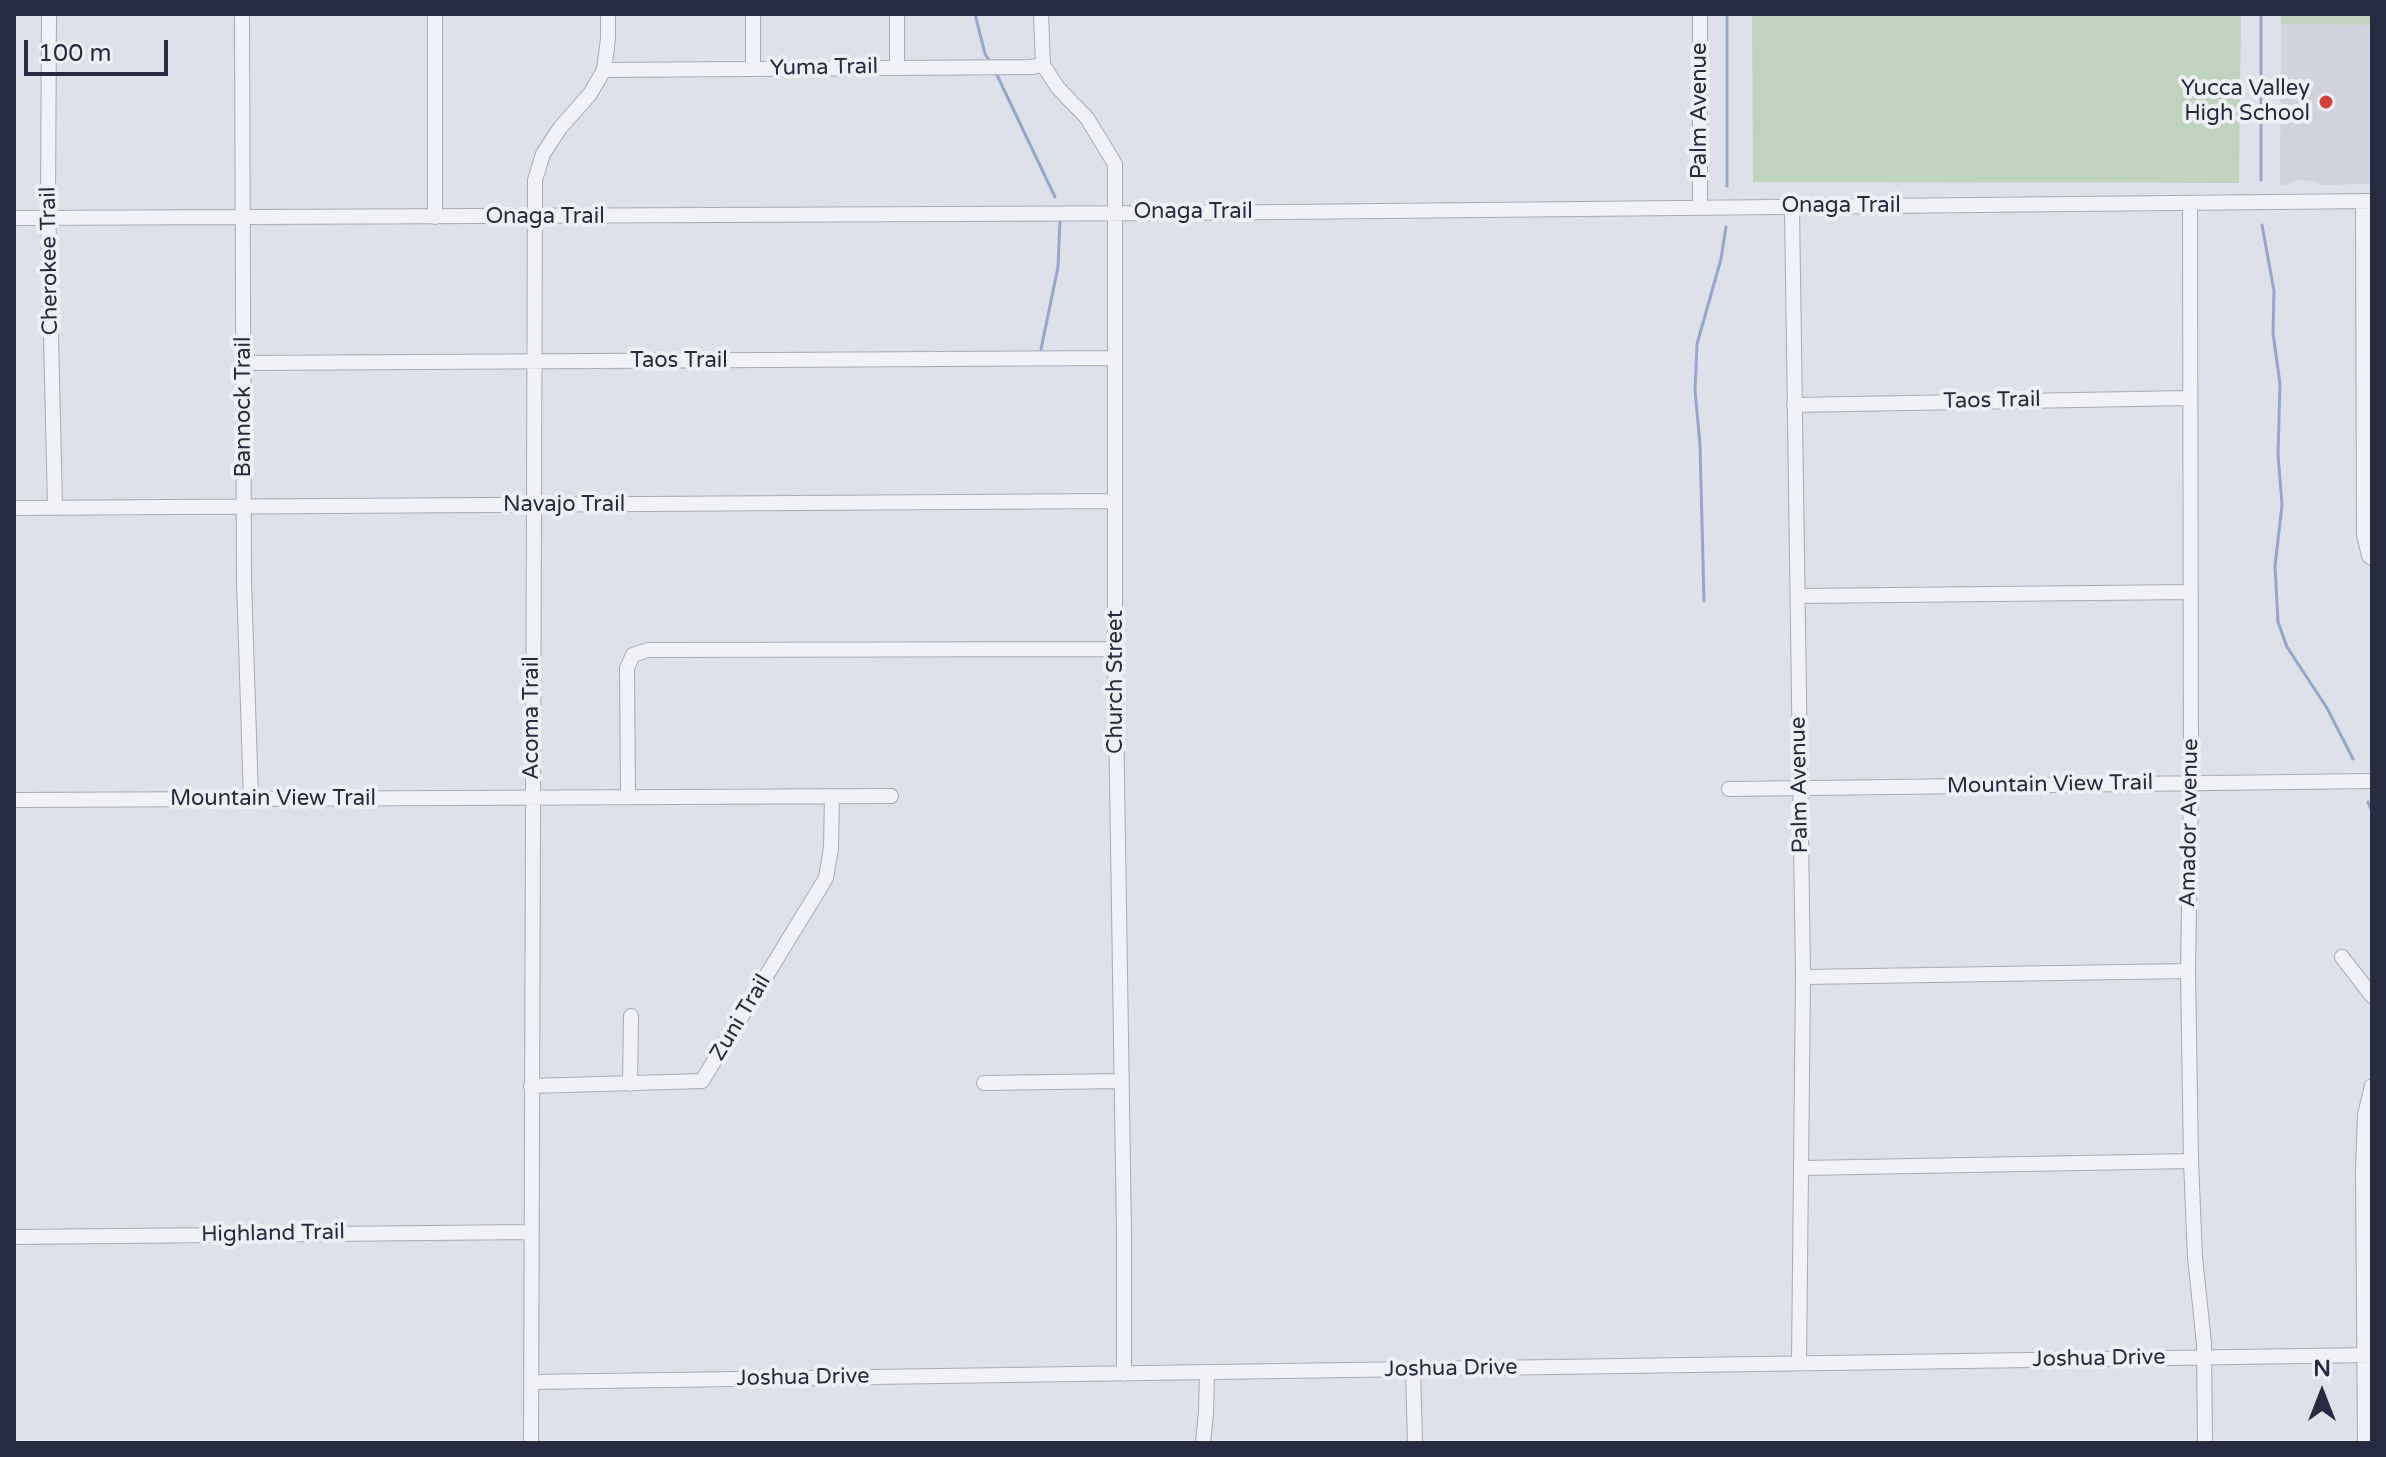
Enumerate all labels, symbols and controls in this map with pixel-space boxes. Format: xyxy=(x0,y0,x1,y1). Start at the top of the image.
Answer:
scale bar xyxy=(28,24,172,74)
text: 100 m xyxy=(38,39,112,68)
street label: Palm Avenue xyxy=(1687,43,1713,179)
street label: Yuma Trail xyxy=(770,54,878,82)
place label: Yucca Valley High School xyxy=(2181,76,2310,128)
marker: Yucca Valley High School xyxy=(2317,93,2335,111)
street label: Cherokee Trail xyxy=(36,186,64,336)
street label: Onaga Trail xyxy=(1781,193,1901,219)
street label: Onaga Trail xyxy=(1133,199,1253,225)
street label: Onaga Trail xyxy=(485,204,605,230)
street label: Bannock Trail xyxy=(231,336,257,478)
street label: Taos Trail xyxy=(630,348,728,374)
street label: Taos Trail xyxy=(1943,387,2041,415)
street label: Navajo Trail xyxy=(503,492,625,518)
street label: Church Street xyxy=(1103,610,1129,754)
street label: Acoma Trail xyxy=(519,656,545,780)
street label: Palm Avenue xyxy=(1786,716,1814,854)
street label: Amador Avenue xyxy=(2175,738,2205,908)
street label: Mountain View Trail xyxy=(1947,770,2153,800)
street label: Mountain View Trail xyxy=(170,786,376,812)
street label: Zuni Trail xyxy=(705,970,777,1066)
street label: Highland Trail xyxy=(201,1220,345,1248)
street label: Joshua Drive xyxy=(2032,1345,2166,1373)
north arrow xyxy=(2282,1353,2362,1433)
street label: Joshua Drive xyxy=(1384,1355,1518,1383)
text: N xyxy=(2313,1356,2331,1382)
street label: Joshua Drive xyxy=(736,1364,870,1392)

